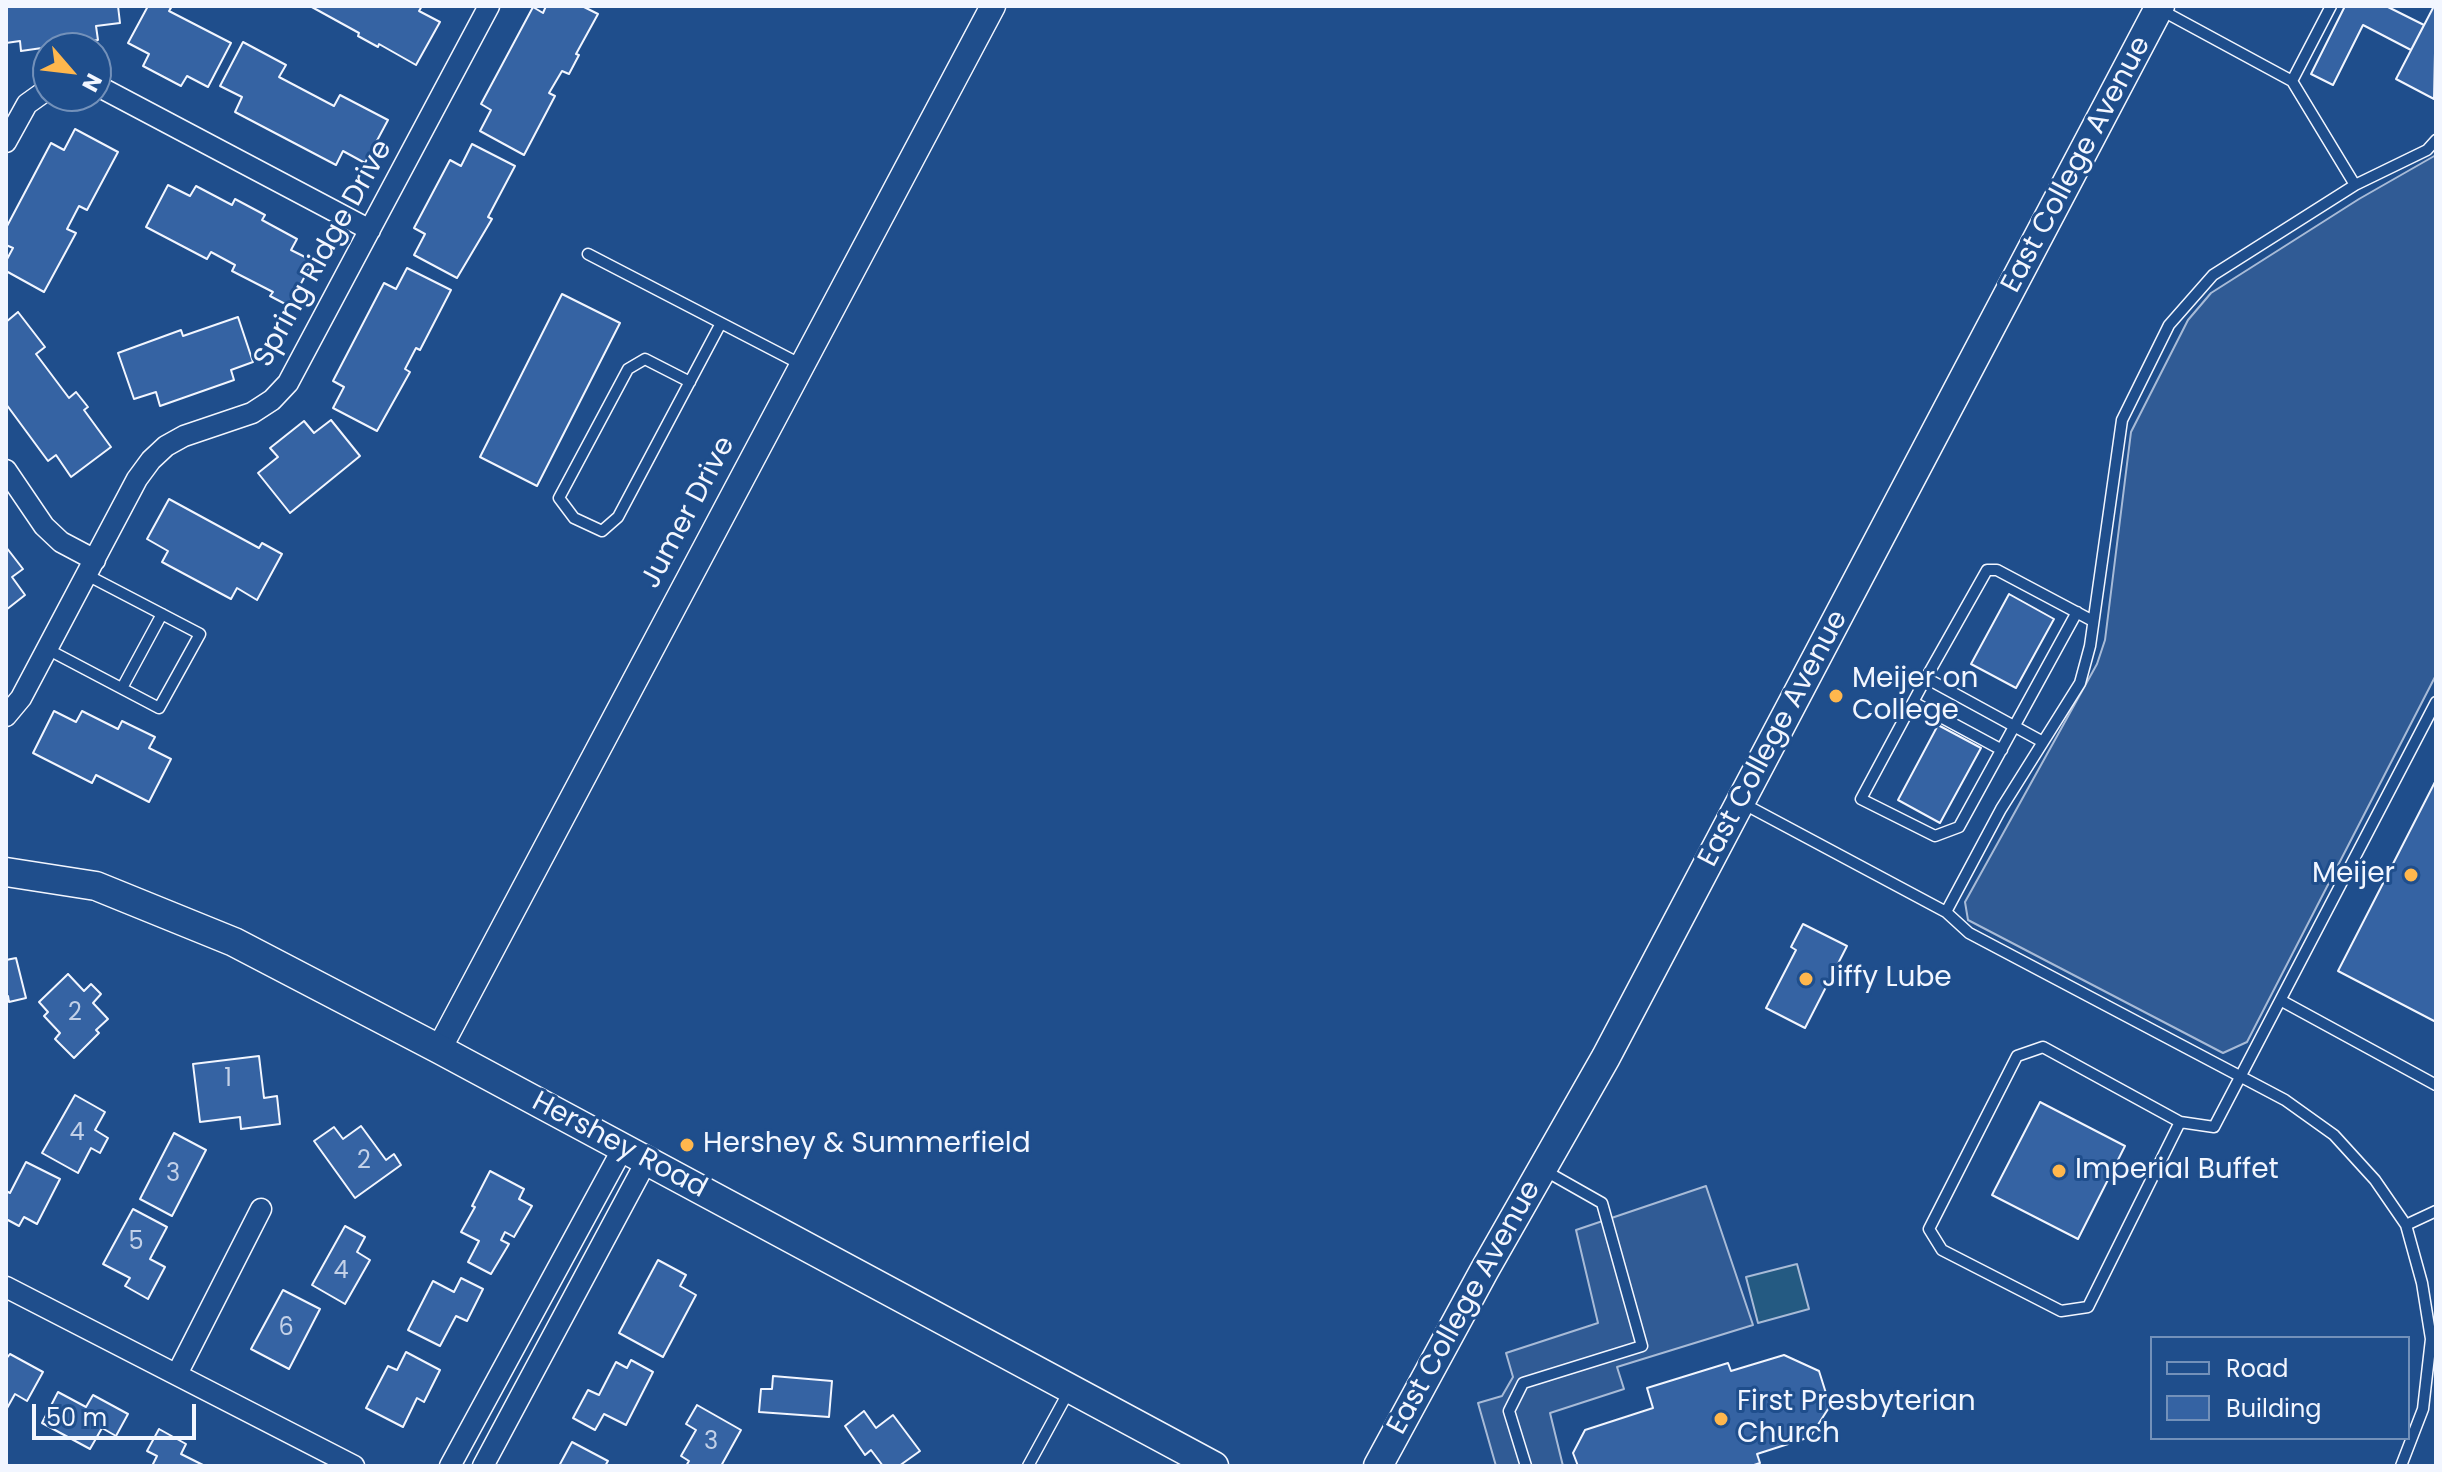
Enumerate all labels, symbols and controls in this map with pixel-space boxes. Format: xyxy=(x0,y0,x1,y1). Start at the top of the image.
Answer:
street label: East College Avenue xyxy=(1995,31,2159,299)
north arrow xyxy=(32,32,112,112)
text: N xyxy=(74,68,109,97)
street label: Spring Ridge Drive xyxy=(248,135,400,373)
street label: Jumer Drive xyxy=(635,431,743,595)
street label: East College Avenue xyxy=(1692,605,1856,873)
place label: Meijer on College xyxy=(1852,663,1978,729)
marker: Meijer on College xyxy=(1827,687,1845,705)
place label: Meijer xyxy=(2312,858,2395,892)
marker: Meijer xyxy=(2402,866,2420,884)
place label: Jiffy Lube xyxy=(1822,962,1952,996)
marker: Jiffy Lube xyxy=(1797,970,1815,988)
house number: 2 xyxy=(68,1000,82,1028)
house number: 1 xyxy=(224,1066,232,1094)
street label: Hershey Road xyxy=(526,1086,712,1206)
house number: 4 xyxy=(69,1120,85,1148)
place label: Hershey & Summerfield xyxy=(703,1128,1031,1162)
marker: Hershey & Summerfield xyxy=(678,1136,696,1154)
house number: 2 xyxy=(357,1148,371,1176)
place label: Imperial Buffet xyxy=(2075,1154,2279,1188)
house number: 3 xyxy=(166,1161,180,1189)
marker: Imperial Buffet xyxy=(2050,1162,2068,1180)
street label: East College Avenue xyxy=(1381,1175,1549,1441)
house number: 5 xyxy=(128,1229,144,1257)
house number: 4 xyxy=(333,1258,349,1286)
house number: 6 xyxy=(278,1315,294,1343)
legend xyxy=(2150,1336,2410,1440)
text: Road xyxy=(2226,1352,2288,1385)
place label: First Presbyterian Church xyxy=(1737,1386,1976,1452)
scale bar xyxy=(36,1388,200,1438)
text: Building xyxy=(2226,1392,2322,1425)
text: 50 m xyxy=(46,1401,107,1434)
marker: First Presbyterian Church xyxy=(1712,1410,1730,1428)
house number: 3 xyxy=(704,1429,718,1457)

